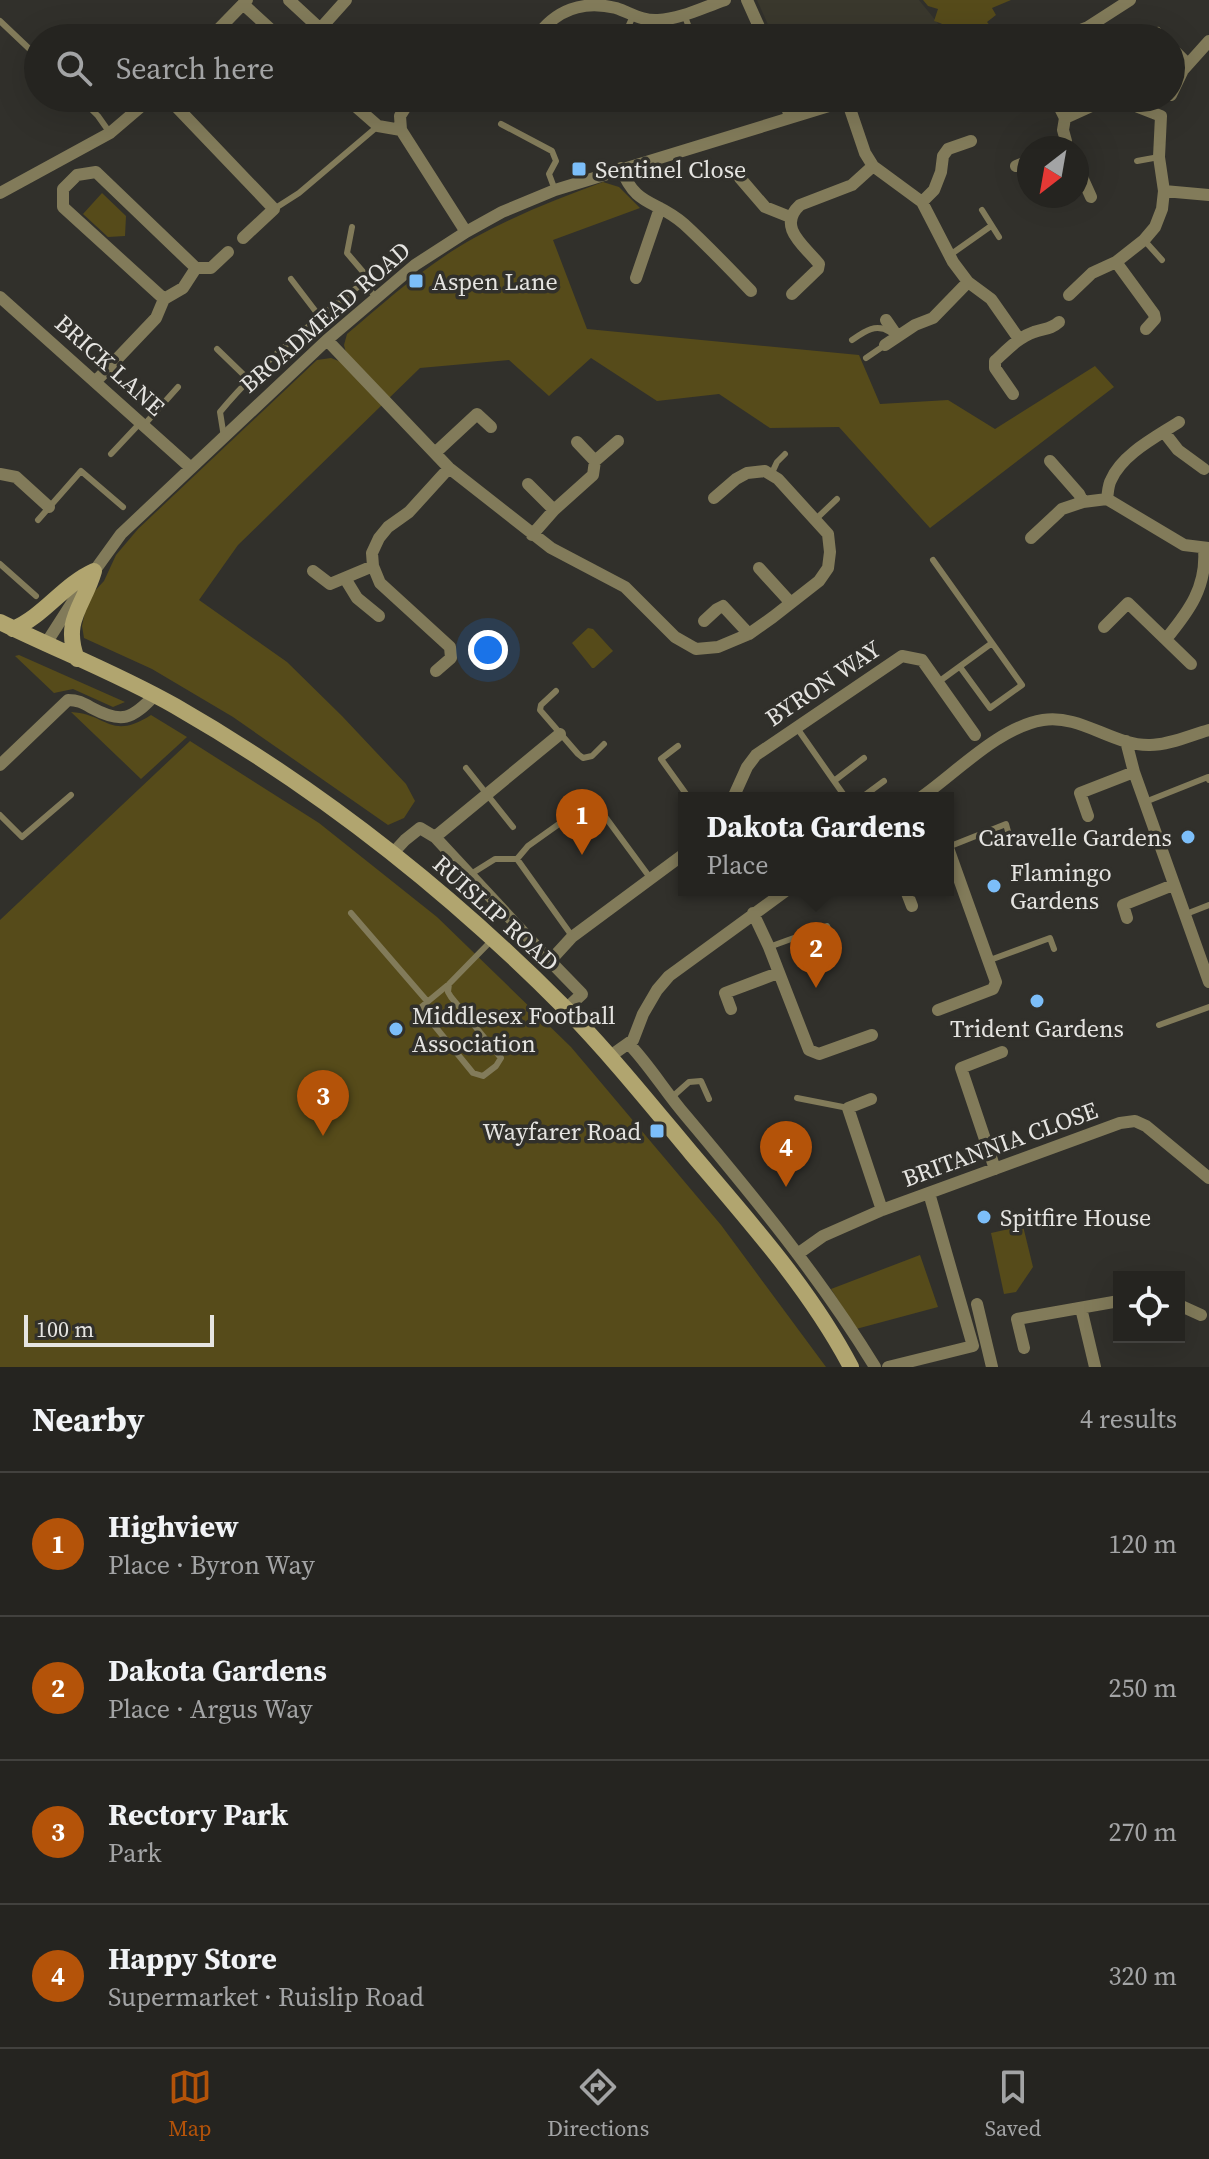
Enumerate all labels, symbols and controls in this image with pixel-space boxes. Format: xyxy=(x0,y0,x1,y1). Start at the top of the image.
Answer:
search box xyxy=(24,24,1185,112)
icon: search xyxy=(52,46,96,90)
text: Search here xyxy=(116,48,274,89)
north arrow xyxy=(1017,136,1089,208)
place label: Sentinel Close xyxy=(595,153,746,186)
marker: Sentinel Close xyxy=(570,160,588,178)
street label: BROADMEAD ROAD xyxy=(233,234,417,400)
place label: Aspen Lane xyxy=(432,265,558,298)
marker: Aspen Lane xyxy=(407,272,425,290)
street label: BRICK LANE xyxy=(48,307,172,423)
your location xyxy=(468,630,508,670)
street label: BYRON WAY xyxy=(759,632,887,734)
pin: 1 xyxy=(556,789,608,855)
popup xyxy=(678,792,954,896)
text: Dakota Gardens xyxy=(707,806,925,847)
place label: Caravelle Gardens xyxy=(978,821,1172,854)
marker: Caravelle Gardens xyxy=(1179,828,1197,846)
street label: RUISLIP ROAD xyxy=(426,847,566,979)
text: Place xyxy=(707,847,769,883)
place label: Flamingo Gardens xyxy=(1010,856,1112,917)
marker: Flamingo Gardens xyxy=(985,877,1003,895)
pin: 2 xyxy=(790,922,842,988)
marker: Trident Gardens xyxy=(1028,992,1046,1010)
place label: Middlesex Football Association xyxy=(412,999,615,1060)
place label: Trident Gardens xyxy=(950,1012,1124,1045)
marker: Middlesex Football Association xyxy=(387,1020,405,1038)
pin: 3 xyxy=(297,1070,349,1136)
street label: BRITANNIA CLOSE xyxy=(898,1093,1102,1195)
place label: Wayfarer Road xyxy=(482,1115,641,1148)
pin: 4 xyxy=(760,1121,812,1187)
marker: Wayfarer Road xyxy=(648,1122,666,1140)
place label: Spitfire House xyxy=(1000,1201,1151,1234)
marker: Spitfire House xyxy=(975,1208,993,1226)
map controls xyxy=(1113,1271,1185,1343)
button: locate xyxy=(1113,1271,1185,1343)
scale bar xyxy=(24,1311,214,1347)
text: 100 m xyxy=(36,1314,94,1344)
text: Nearby xyxy=(32,1396,145,1442)
text: 4 results xyxy=(1080,1401,1177,1437)
text: Highview xyxy=(108,1506,239,1547)
text: 1 xyxy=(51,1526,65,1562)
text: 120 m xyxy=(1109,1526,1177,1562)
text: Place · Byron Way xyxy=(108,1547,315,1583)
text: Dakota Gardens xyxy=(108,1650,327,1691)
text: 2 xyxy=(51,1670,65,1706)
text: 250 m xyxy=(1109,1670,1177,1706)
text: Place · Argus Way xyxy=(108,1691,313,1727)
text: Rectory Park xyxy=(108,1794,288,1835)
text: 3 xyxy=(51,1814,65,1850)
text: 270 m xyxy=(1109,1814,1177,1850)
text: Park xyxy=(108,1835,161,1871)
text: Happy Store xyxy=(108,1938,277,1979)
text: 4 xyxy=(51,1958,65,1994)
text: 320 m xyxy=(1109,1958,1177,1994)
text: Supermarket · Ruislip Road xyxy=(108,1979,424,2015)
tab: Map xyxy=(168,2065,212,2143)
tab: Directions xyxy=(547,2065,649,2143)
tab: Saved xyxy=(985,2065,1041,2143)

